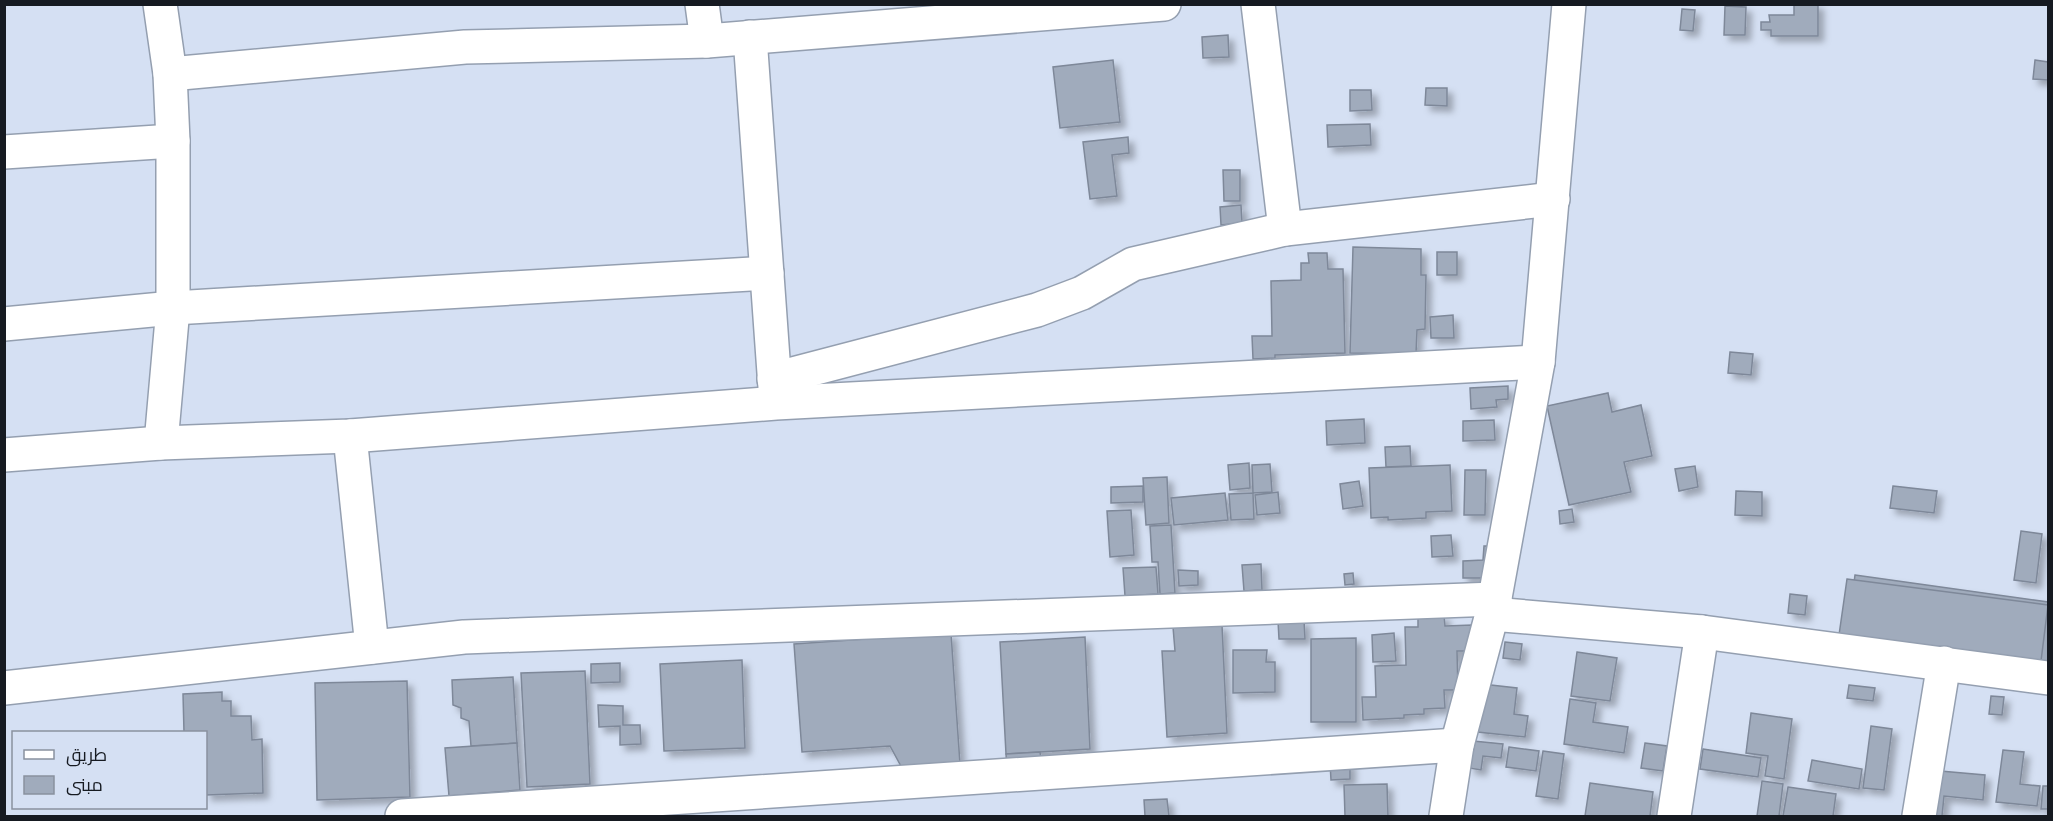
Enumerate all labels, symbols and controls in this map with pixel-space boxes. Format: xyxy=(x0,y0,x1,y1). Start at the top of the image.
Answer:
legend xyxy=(12,731,207,809)
text: طريق xyxy=(66,742,107,767)
text: مبنى xyxy=(66,772,103,797)

